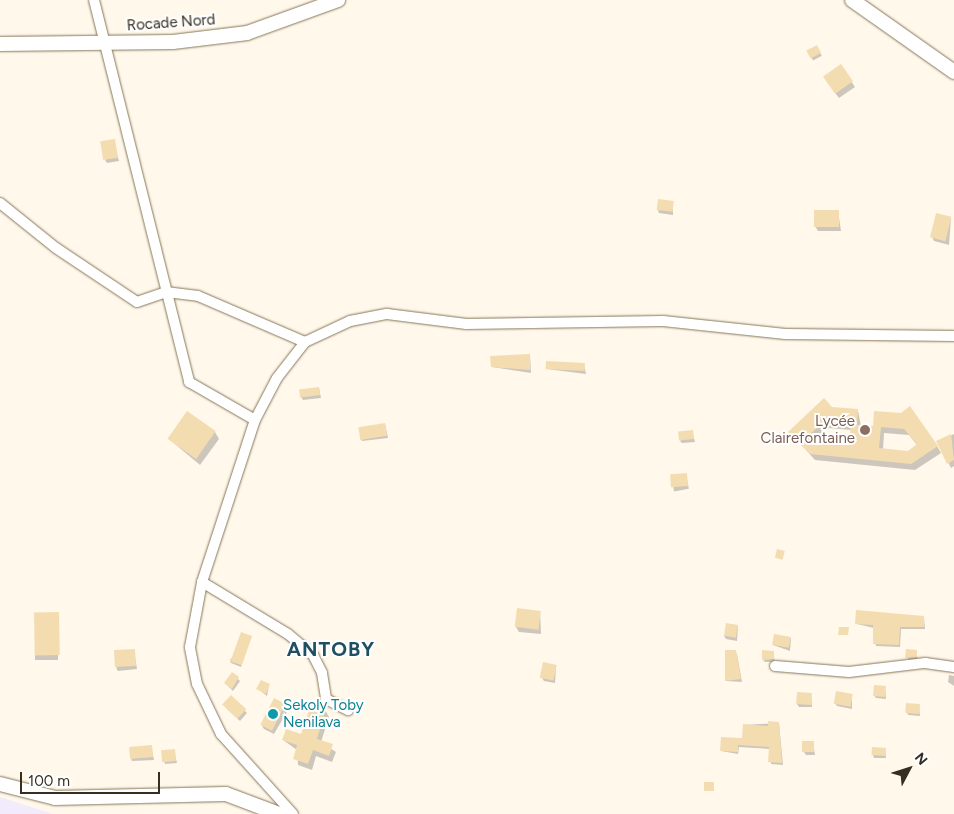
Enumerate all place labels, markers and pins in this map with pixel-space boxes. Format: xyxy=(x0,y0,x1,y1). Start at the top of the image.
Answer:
place label: Lycée Clairefontaine xyxy=(761,412,855,447)
marker: Lycée Clairefontaine xyxy=(859,424,871,436)
place label: Sekoly Toby Nenilava xyxy=(283,696,364,731)
marker: Sekoly Toby Nenilava xyxy=(267,708,279,720)

